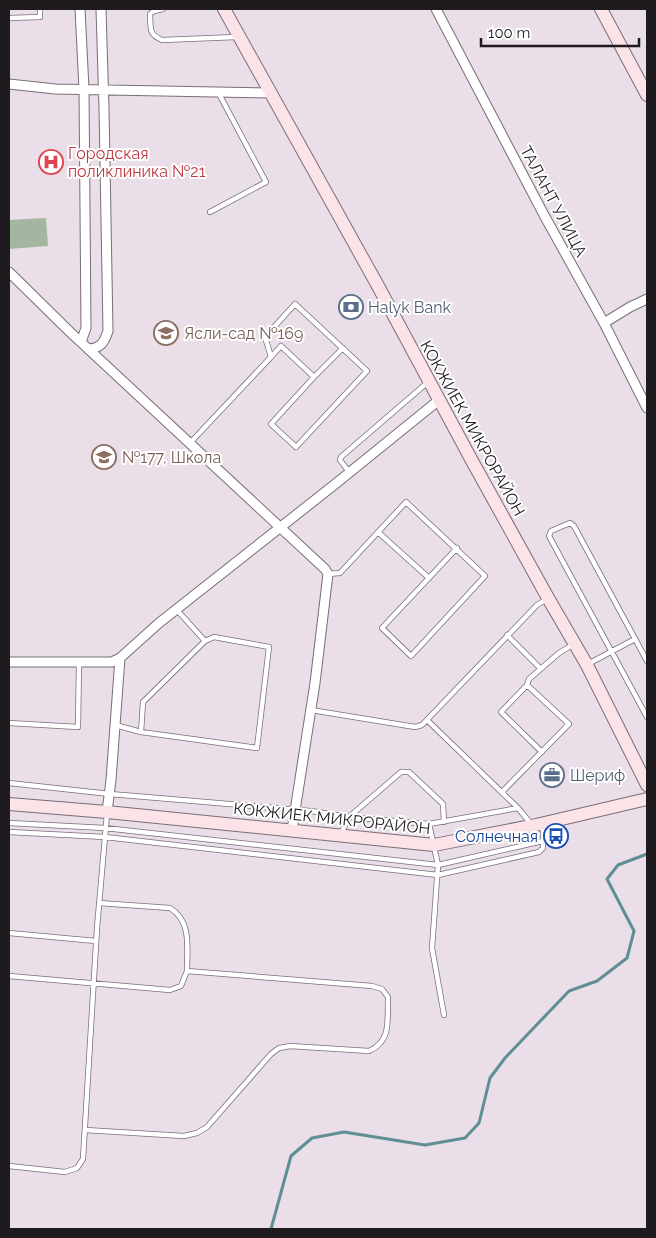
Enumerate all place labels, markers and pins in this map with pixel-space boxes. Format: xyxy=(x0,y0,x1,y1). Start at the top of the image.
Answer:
place label: Городская поликлиника №21 xyxy=(68,144,206,181)
hospital icon: Городская поликлиника №21 xyxy=(38,149,64,175)
bank icon: Halyk Bank xyxy=(338,294,364,320)
place label: Halyk Bank xyxy=(368,298,451,317)
school or university icon: Ясли-сад №169 xyxy=(153,320,179,346)
place label: Ясли-сад №169 xyxy=(184,324,303,343)
school or university icon: №177, Школа xyxy=(91,444,117,470)
place label: №177, Школа xyxy=(122,448,221,467)
office icon: Шериф xyxy=(539,762,565,788)
place label: Шериф xyxy=(570,766,625,785)
bus stop icon: Солнечная xyxy=(543,823,569,849)
place label: Солнечная xyxy=(455,827,538,846)

